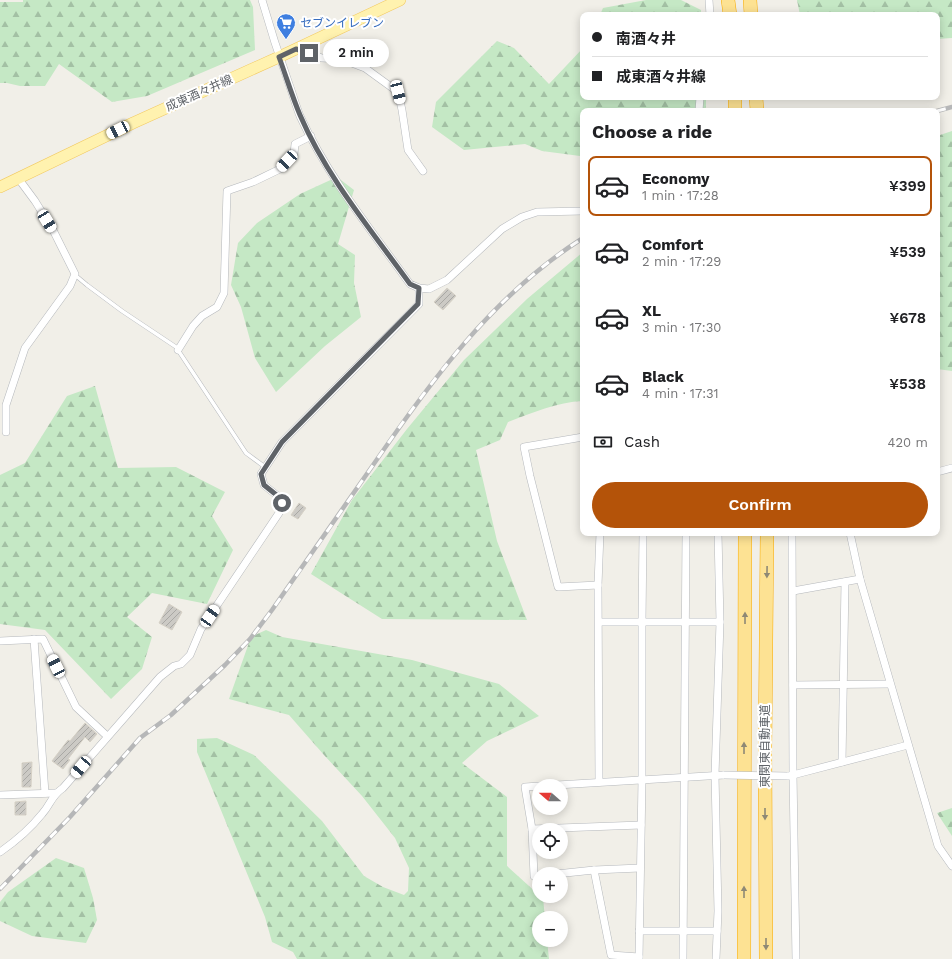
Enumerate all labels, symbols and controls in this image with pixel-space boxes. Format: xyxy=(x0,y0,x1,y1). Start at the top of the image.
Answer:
supermarket icon: セブンイレブン xyxy=(275,12,297,40)
place label: セブンイレブン xyxy=(300,16,384,30)
text: 南酒々井 xyxy=(616,30,676,48)
callout: 2 min xyxy=(323,39,389,67)
route end xyxy=(300,44,318,62)
text: 2 min xyxy=(338,45,374,60)
text: 成東酒々井線 xyxy=(616,68,706,86)
street label: 成東酒々井線 xyxy=(163,72,235,114)
car xyxy=(389,79,407,105)
car xyxy=(105,119,131,141)
text: Choose a ride xyxy=(592,121,712,142)
car xyxy=(274,148,300,174)
icon: car xyxy=(594,168,630,204)
text: Economy xyxy=(642,170,709,188)
text: ¥399 xyxy=(889,177,926,195)
text: 1 min · 17:28 xyxy=(642,188,719,203)
car xyxy=(36,208,58,234)
icon: car xyxy=(594,234,630,270)
text: Comfort xyxy=(642,236,703,254)
text: ¥539 xyxy=(889,243,926,261)
text: 2 min · 17:29 xyxy=(642,254,721,269)
icon: car xyxy=(594,300,630,336)
text: XL xyxy=(642,302,661,320)
text: ¥678 xyxy=(889,309,926,327)
text: 3 min · 17:30 xyxy=(642,320,721,335)
icon: car xyxy=(594,366,630,402)
text: Black xyxy=(642,368,684,386)
text: ¥538 xyxy=(889,375,926,393)
text: 4 min · 17:31 xyxy=(642,386,719,401)
icon: cash xyxy=(592,431,614,453)
text: Cash xyxy=(624,433,660,451)
text: 420 m xyxy=(888,435,928,450)
button: Confirm xyxy=(592,482,928,528)
route start xyxy=(273,494,291,512)
one-way arrow xyxy=(764,566,770,579)
car xyxy=(198,603,222,629)
one-way arrow xyxy=(741,612,748,624)
car xyxy=(45,653,67,679)
street label: 東関東自動車道 xyxy=(758,704,772,788)
one-way arrow xyxy=(741,741,747,754)
car xyxy=(69,754,93,780)
north arrow xyxy=(532,779,568,815)
map controls xyxy=(532,779,568,947)
one-way arrow xyxy=(762,808,768,821)
button: locate xyxy=(532,823,568,859)
button: + xyxy=(532,867,568,903)
one-way arrow xyxy=(741,885,747,898)
button: − xyxy=(532,911,568,947)
one-way arrow xyxy=(763,938,769,951)

